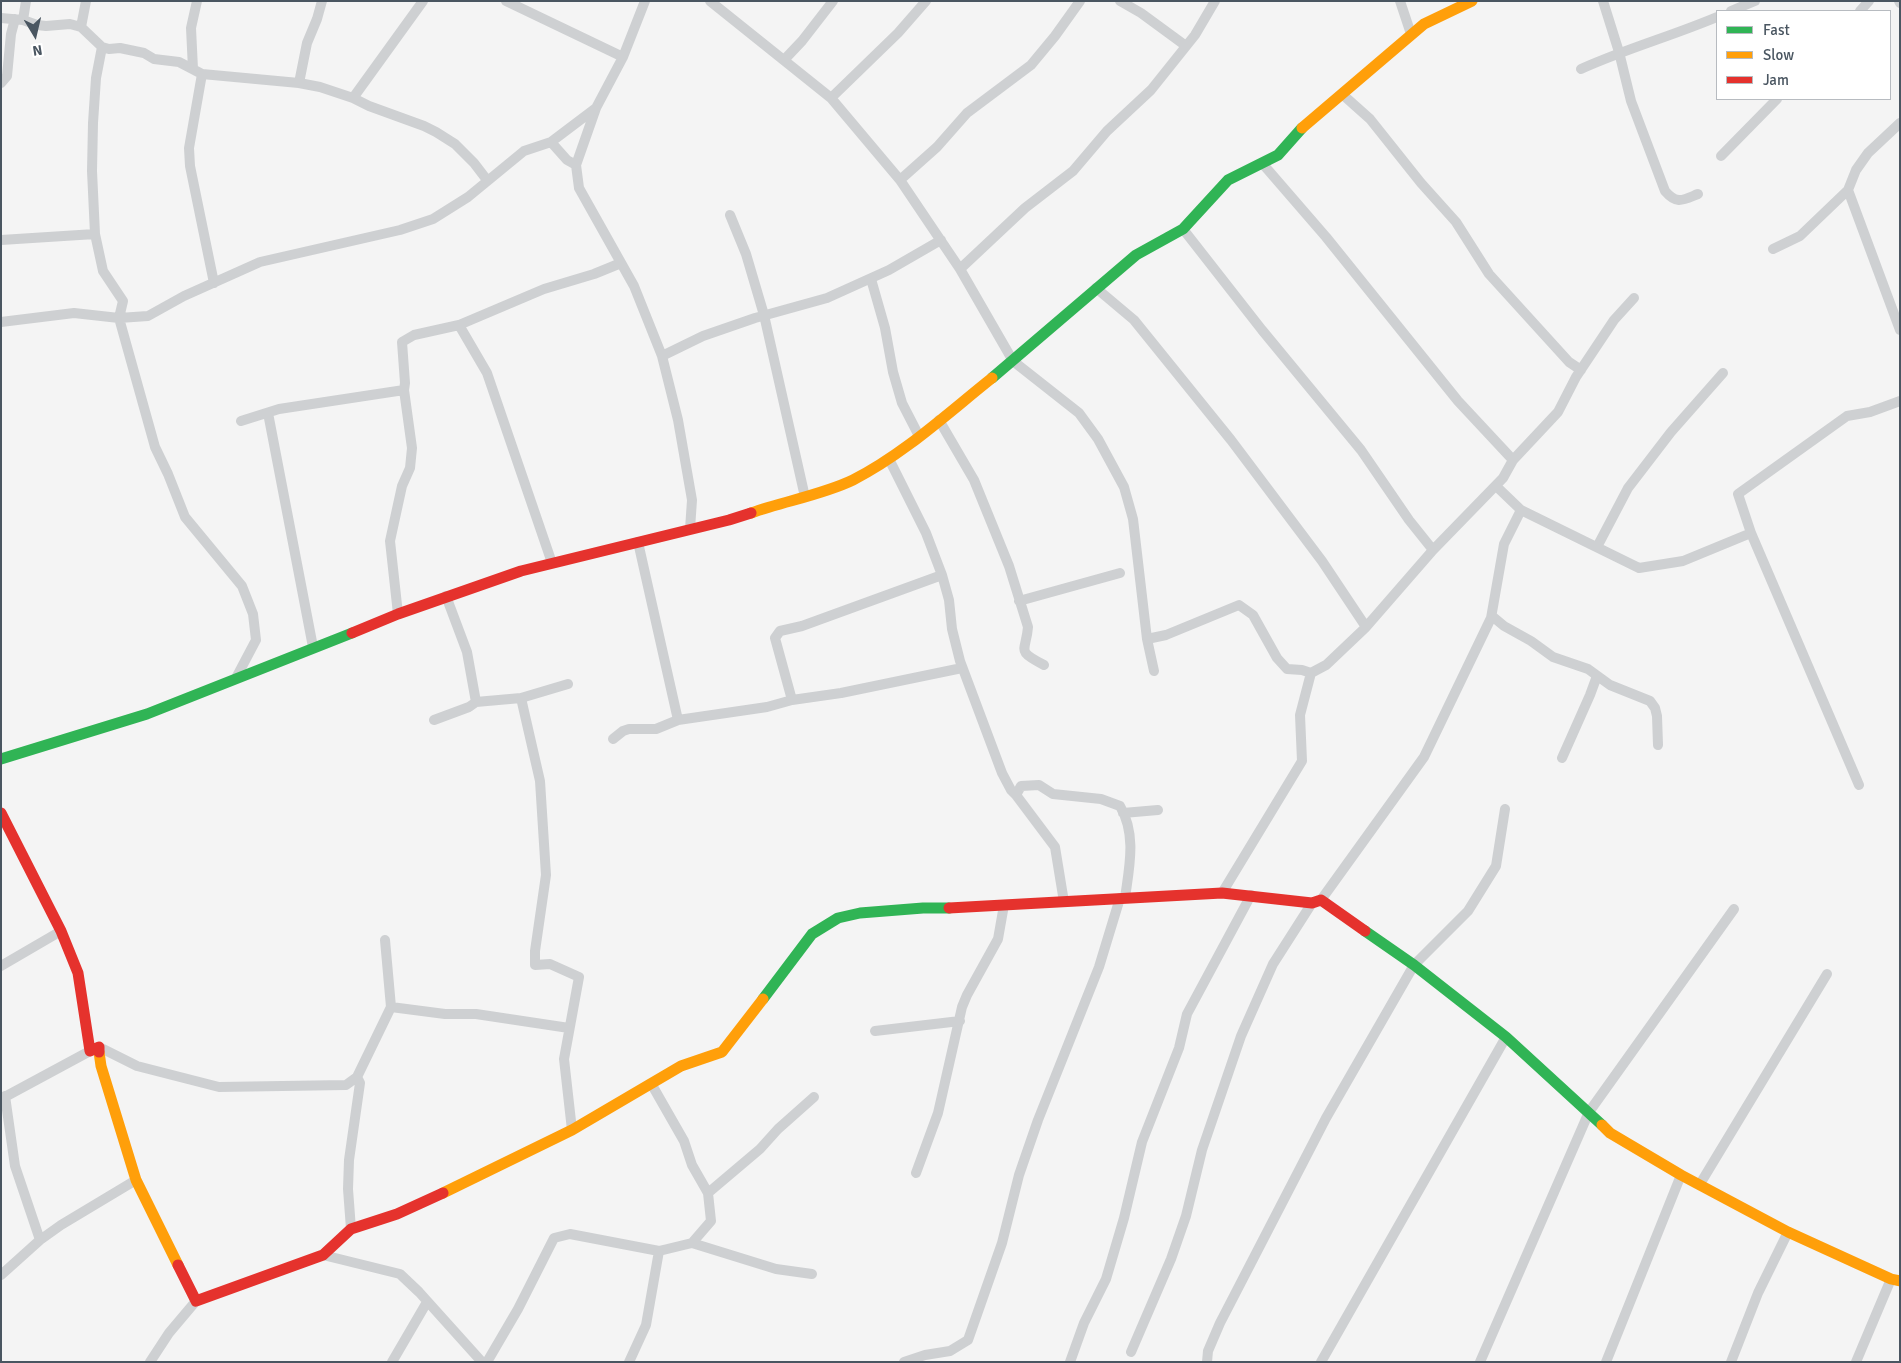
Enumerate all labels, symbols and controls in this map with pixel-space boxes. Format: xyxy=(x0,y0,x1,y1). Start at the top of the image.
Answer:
north arrow xyxy=(10,10,60,60)
legend xyxy=(1716,10,1891,100)
text: Fast xyxy=(1763,21,1790,39)
text: N xyxy=(31,41,44,59)
text: Slow xyxy=(1763,46,1794,64)
text: Jam xyxy=(1763,71,1789,89)

